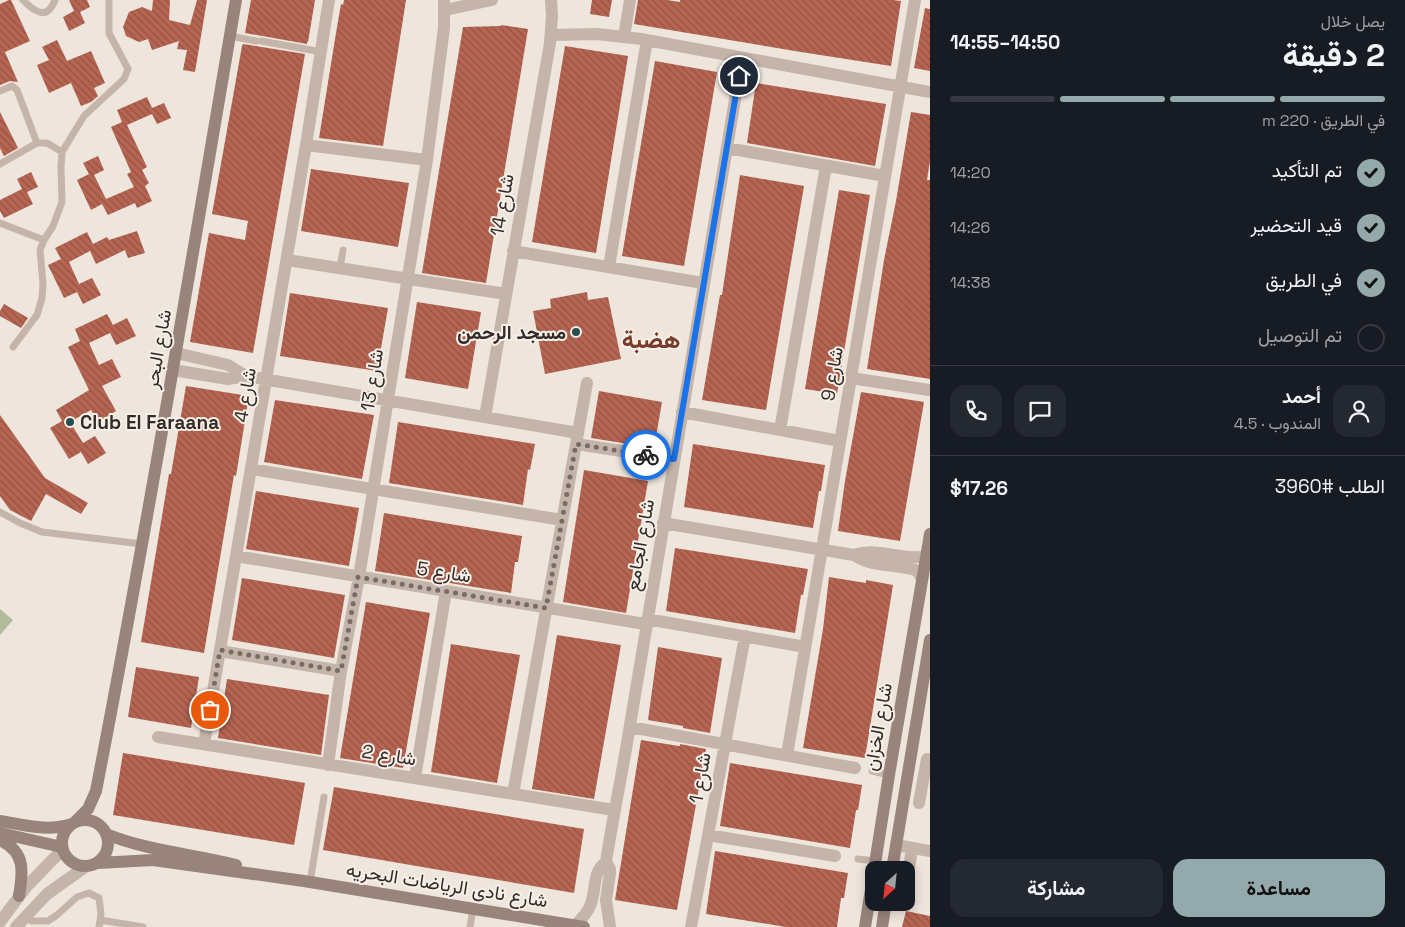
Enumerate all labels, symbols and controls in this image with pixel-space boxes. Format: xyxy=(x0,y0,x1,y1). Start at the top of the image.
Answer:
text: يصل خلال xyxy=(1321,11,1385,32)
text: 14:50–14:55 xyxy=(950,30,1060,55)
text: 2 دقيقة xyxy=(1282,35,1385,75)
pin xyxy=(718,55,760,97)
icon: home xyxy=(725,62,753,90)
text: في الطريق · 220 m xyxy=(1262,110,1385,131)
text: تم التأكيد xyxy=(1272,158,1342,183)
icon: check xyxy=(1357,159,1385,187)
text: 14:20 xyxy=(950,162,991,183)
street label: شارع 14 xyxy=(484,172,520,238)
text: قيد التحضير xyxy=(1251,213,1342,238)
icon: check xyxy=(1357,214,1385,242)
text: 14:26 xyxy=(950,217,990,238)
text: في الطريق xyxy=(1265,268,1342,293)
icon: check xyxy=(1357,269,1385,297)
text: 14:38 xyxy=(950,272,990,293)
street label: شارع البحر xyxy=(139,307,177,391)
place label: مسجد الرحمن xyxy=(457,320,566,345)
text: تم التوصيل xyxy=(1258,323,1342,348)
district label: هضبة xyxy=(622,324,680,355)
marker: مسجد الرحمن xyxy=(570,326,582,338)
street label: شارع 9 xyxy=(815,345,849,403)
street label: شارع 13 xyxy=(355,347,389,413)
street label: شارع 4 xyxy=(228,366,262,424)
text: أحمد xyxy=(1282,384,1321,409)
button: phone xyxy=(950,385,1002,437)
button: chat xyxy=(1014,385,1066,437)
button: person xyxy=(1333,385,1385,437)
place label: Club El Faraana xyxy=(80,410,219,435)
text: المندوب · 4.5 xyxy=(1234,413,1321,434)
marker: Club El Faraana xyxy=(64,416,76,428)
courier xyxy=(621,430,671,480)
icon: bike xyxy=(632,441,660,469)
text: الطلب #3960 xyxy=(1275,474,1385,499)
text: $17.26 xyxy=(950,476,1008,501)
street label: شارع الجامع xyxy=(620,497,661,593)
street label: شارع 5 xyxy=(415,555,473,589)
street label: شارع الخزان xyxy=(858,681,898,773)
pin xyxy=(189,689,231,731)
icon: bag xyxy=(196,696,224,724)
street label: شارع 2 xyxy=(360,738,418,772)
street label: شارع 1 xyxy=(683,751,717,805)
street label: شارع نادى الرياضات البحريه xyxy=(344,857,550,913)
button: مشاركة xyxy=(950,859,1163,917)
button: مساعدة xyxy=(1173,859,1385,917)
north arrow xyxy=(865,861,915,911)
map controls xyxy=(865,861,915,911)

